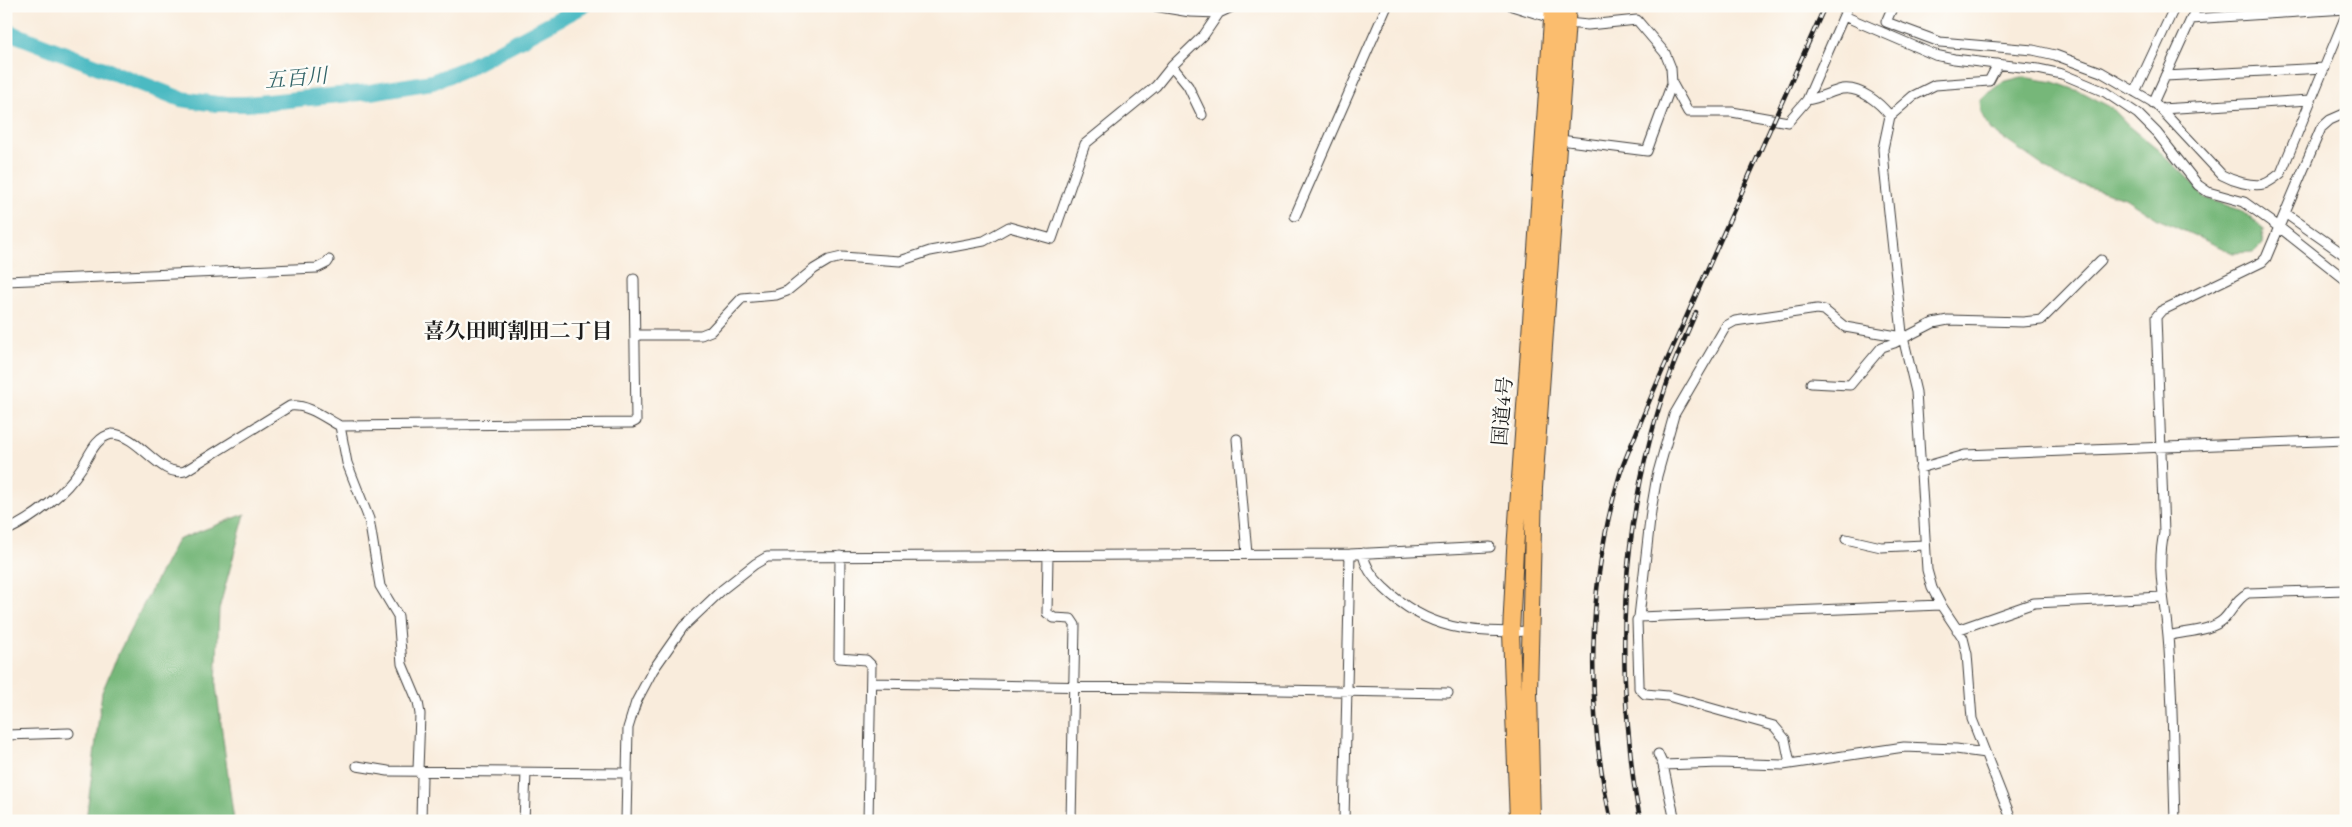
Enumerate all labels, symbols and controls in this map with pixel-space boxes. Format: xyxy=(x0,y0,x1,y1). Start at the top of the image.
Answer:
water label: 五百川 xyxy=(263,61,331,94)
district label: 喜久田町割田二丁目 xyxy=(424,317,613,344)
street label: 国道4号 xyxy=(1486,375,1518,447)

